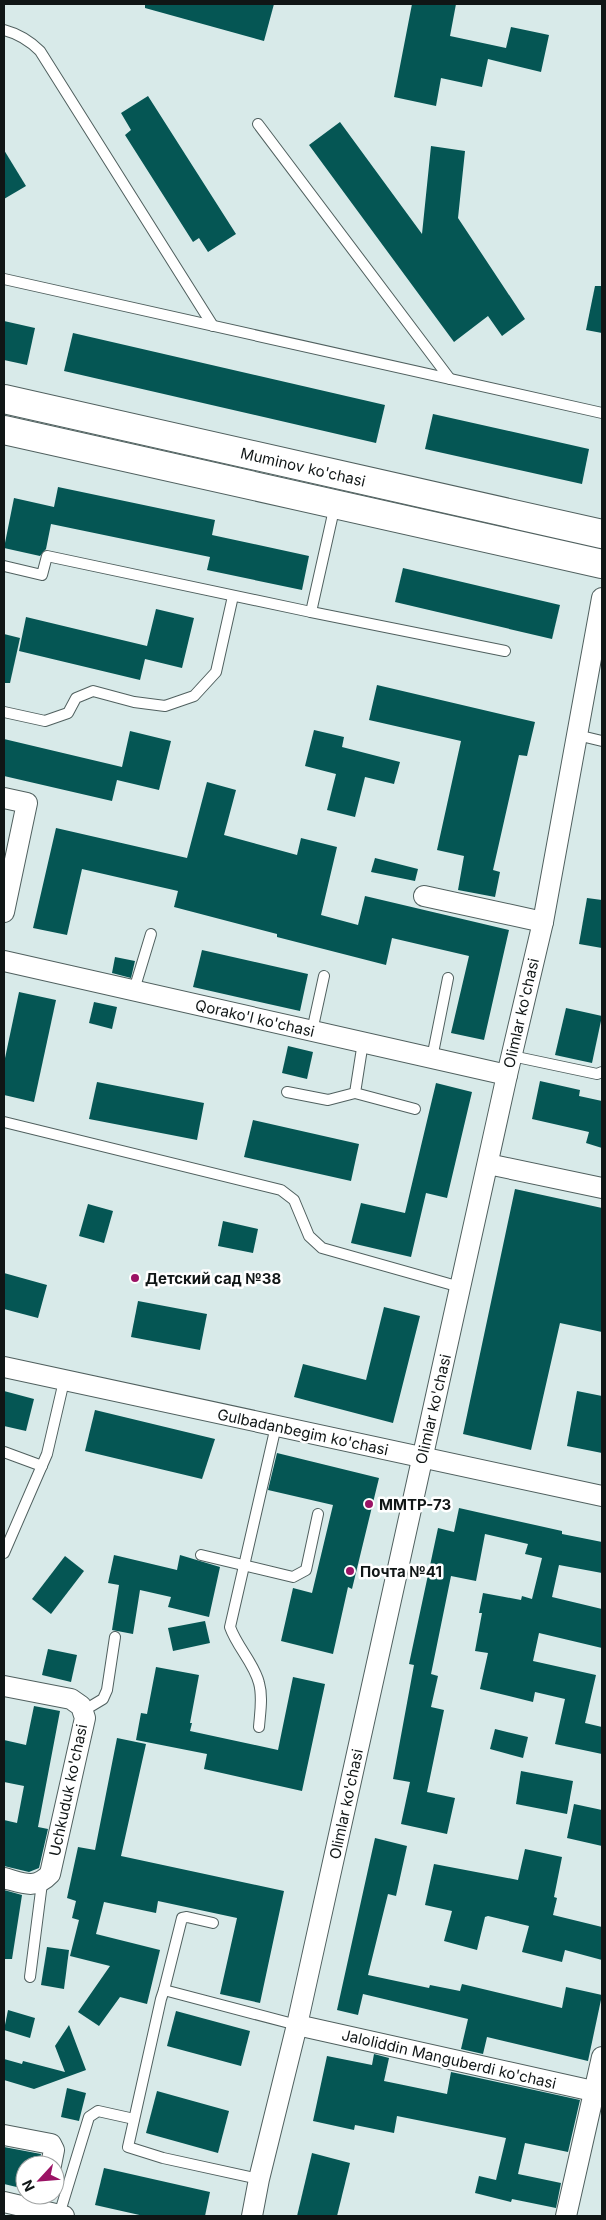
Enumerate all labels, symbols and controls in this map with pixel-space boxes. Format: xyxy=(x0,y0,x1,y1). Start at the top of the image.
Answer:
street label: Muminov ko'chasi xyxy=(239,443,367,491)
street label: Olimlar ko'chasi xyxy=(499,956,543,1070)
street label: Qorako'l ko'chasi xyxy=(193,995,317,1041)
place label: Детский сад №38 xyxy=(145,1269,282,1288)
marker: Детский сад №38 xyxy=(129,1272,141,1284)
street label: Olimlar ko'chasi xyxy=(411,1352,455,1466)
street label: Gulbadanbegim ko'chasi xyxy=(216,1405,390,1459)
place label: MMTP-73 xyxy=(379,1495,451,1514)
marker: MMTP-73 xyxy=(363,1498,375,1510)
place label: Почта №41 xyxy=(360,1562,442,1581)
marker: Почта №41 xyxy=(344,1565,356,1577)
street label: Uchkuduk ko'chasi xyxy=(45,1722,91,1858)
street label: Olimlar ko'chasi xyxy=(325,1747,367,1861)
street label: Jaloliddin Manguberdi ko'chasi xyxy=(340,2025,558,2093)
north arrow xyxy=(15,2155,65,2205)
text: N xyxy=(18,2177,38,2194)

